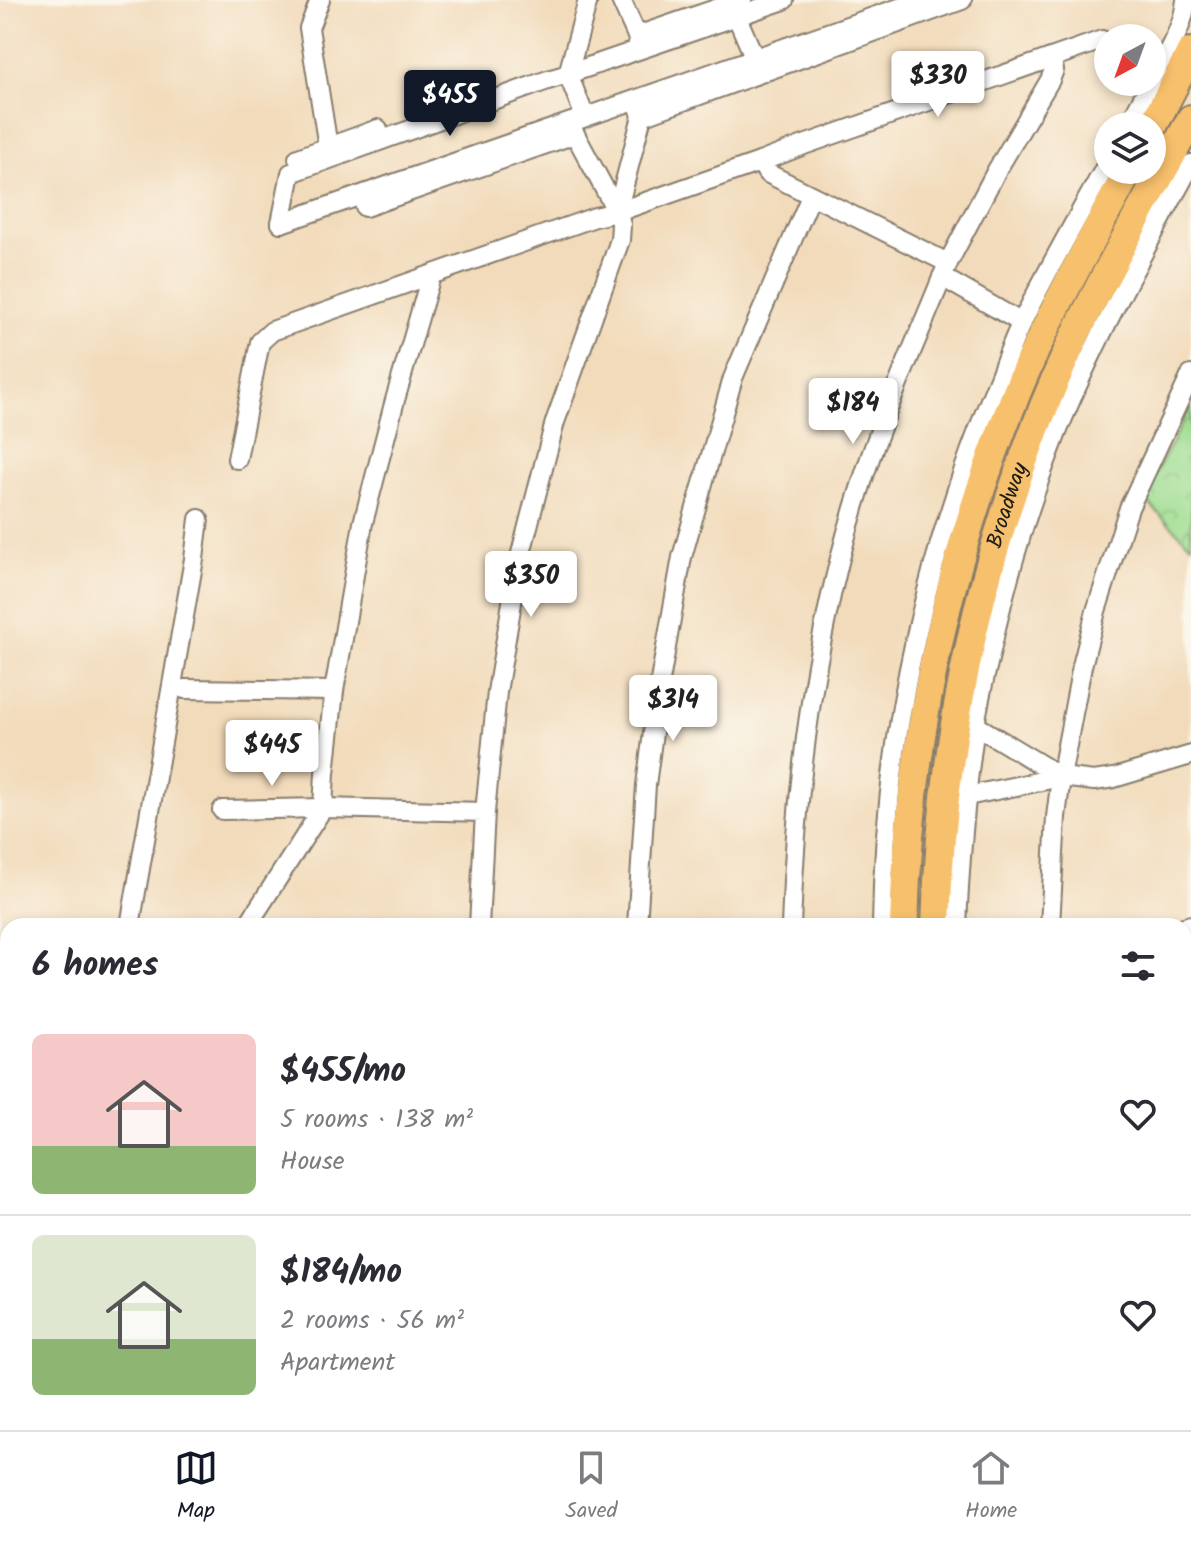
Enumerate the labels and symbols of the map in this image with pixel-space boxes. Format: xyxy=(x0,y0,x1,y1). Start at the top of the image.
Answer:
north arrow xyxy=(1094,24,1166,96)
pin: $330 xyxy=(891,51,985,119)
pin: $455 xyxy=(403,70,497,138)
pin: $184 xyxy=(806,378,900,446)
street label: Broadway xyxy=(978,457,1038,553)
pin: $350 xyxy=(484,551,578,619)
pin: $314 xyxy=(626,675,720,743)
pin: $445 xyxy=(225,720,319,788)

